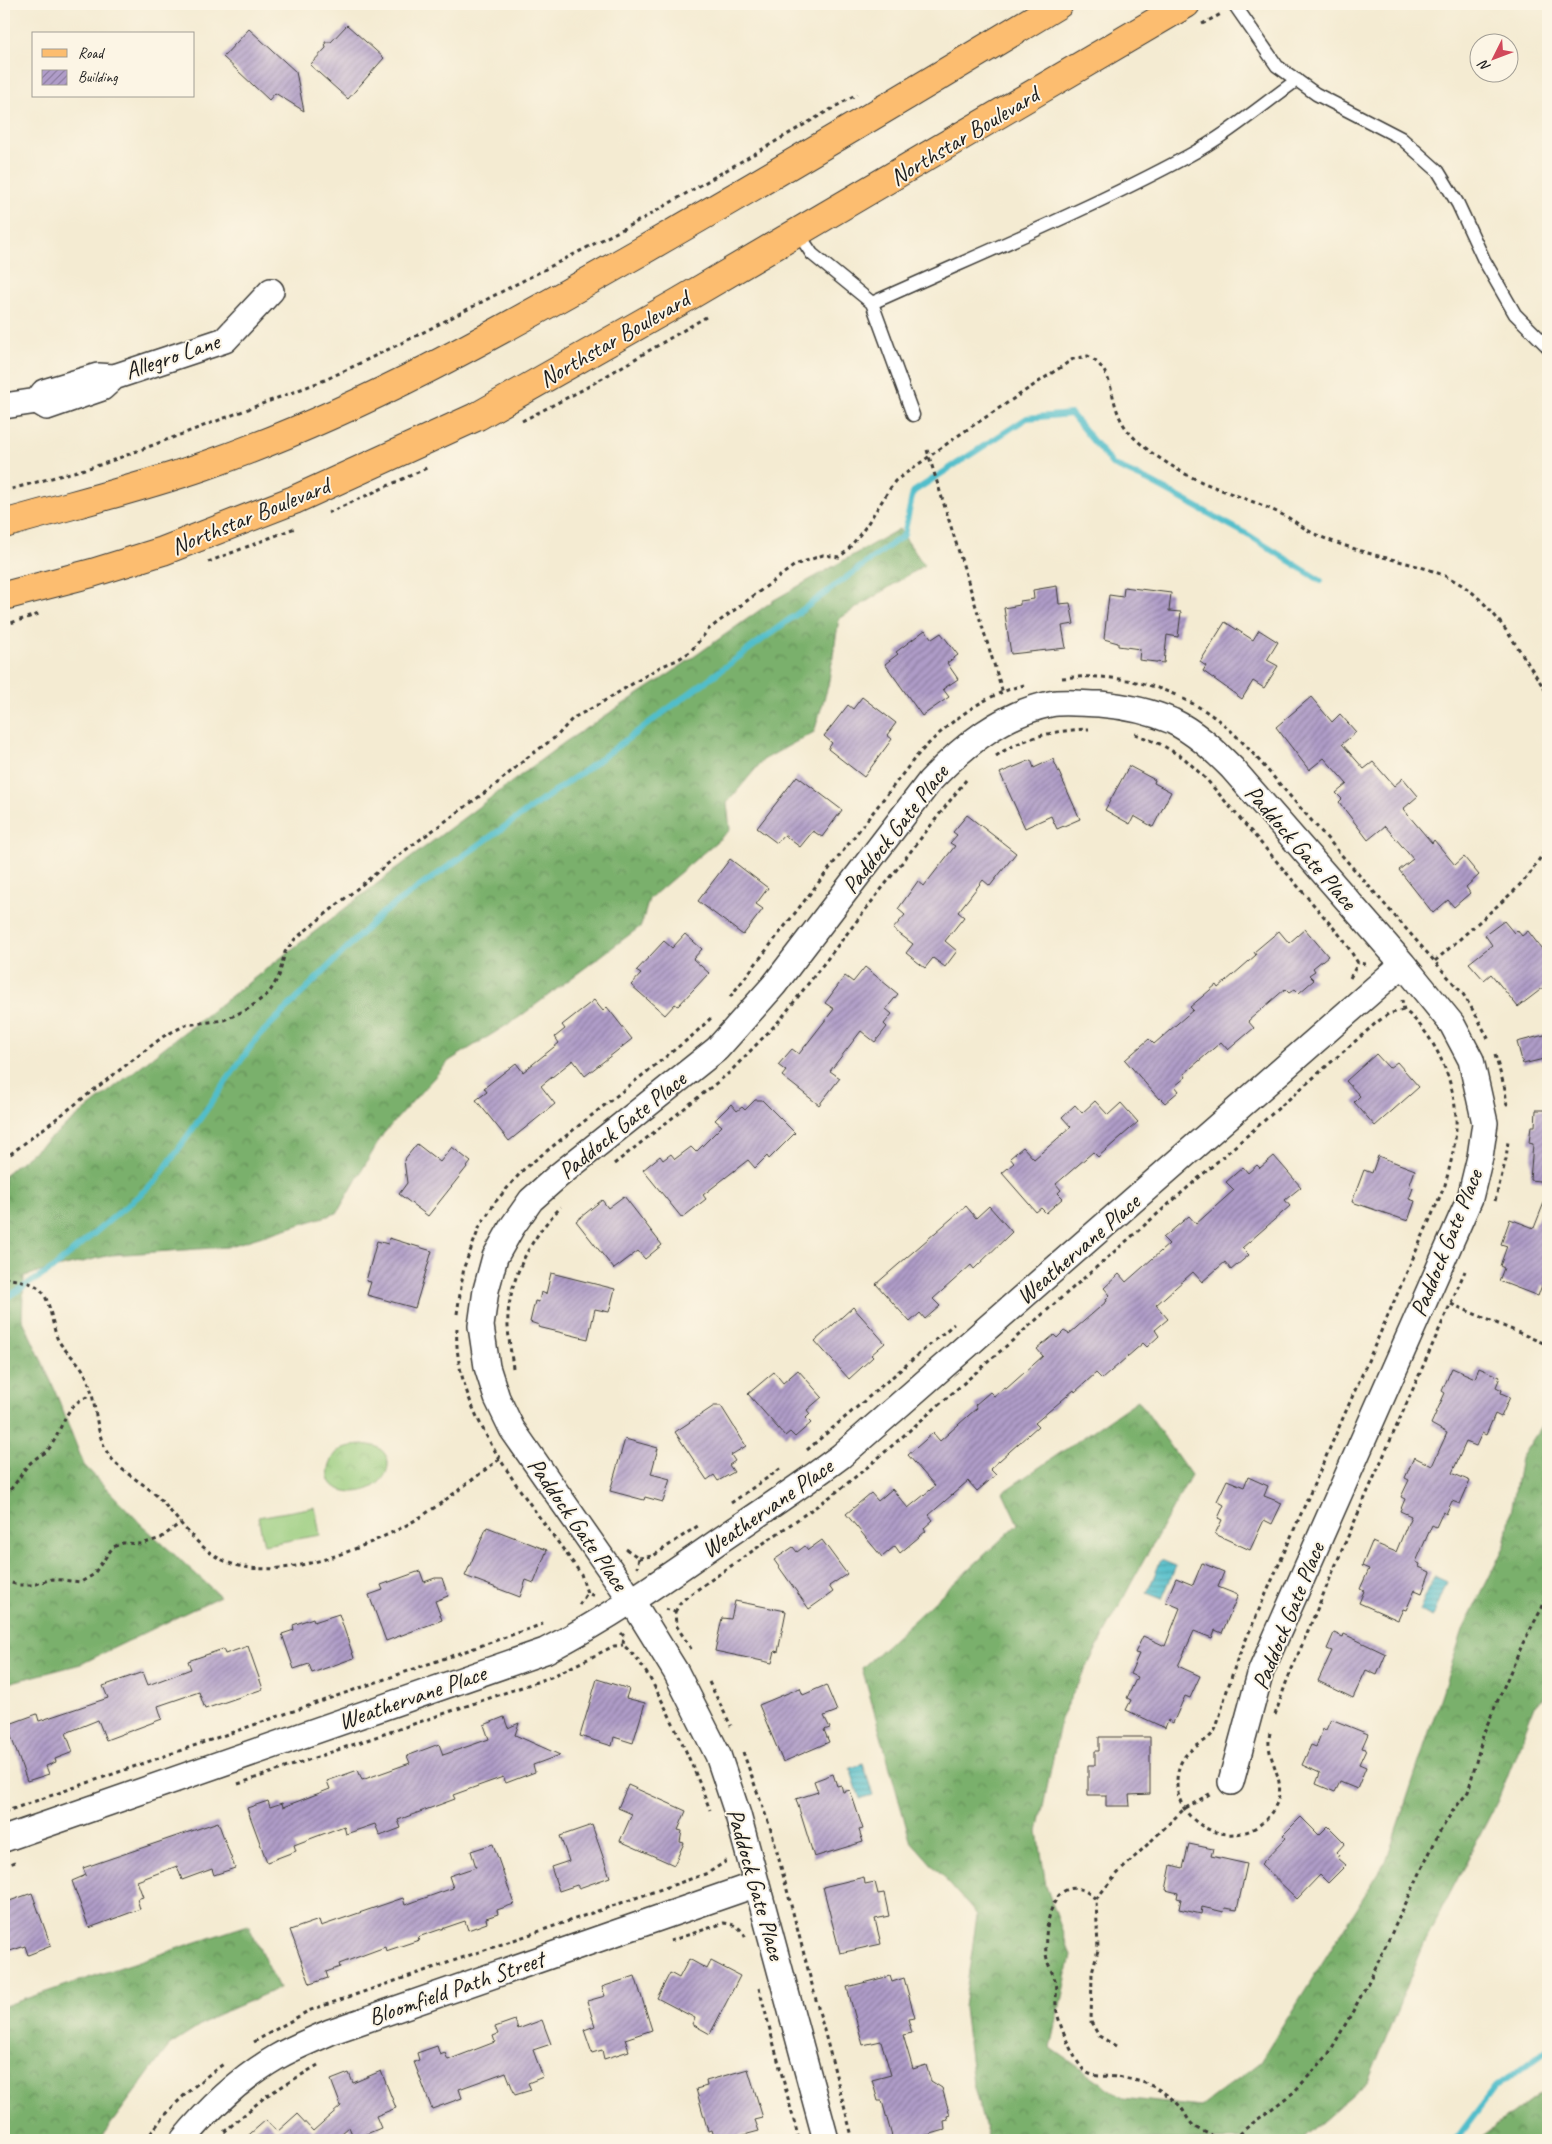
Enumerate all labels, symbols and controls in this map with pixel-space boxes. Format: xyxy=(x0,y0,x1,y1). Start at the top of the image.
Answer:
legend xyxy=(32,32,195,98)
north arrow xyxy=(1470,32,1520,82)
text: Road xyxy=(78,44,105,63)
text: N xyxy=(1474,56,1494,75)
text: Building xyxy=(78,68,118,87)
street label: Northstar Boulevard xyxy=(884,78,1047,192)
street label: Northstar Boulevard xyxy=(534,282,697,394)
street label: Allegro Lane xyxy=(121,325,225,386)
street label: Northstar Boulevard xyxy=(166,469,337,561)
street label: Paddock Gate Place xyxy=(835,757,956,900)
street label: Paddock Gate Place xyxy=(1239,778,1365,917)
street label: Paddock Gate Place xyxy=(552,1063,694,1186)
street label: Paddock Gate Place xyxy=(1403,1163,1490,1321)
street label: Weathervane Place xyxy=(1010,1186,1148,1311)
street label: Weathervane Place xyxy=(695,1450,841,1565)
street label: Paddock Gate Place xyxy=(521,1452,636,1598)
street label: Paddock Gate Place xyxy=(1245,1536,1332,1694)
street label: Weathervane Place xyxy=(334,1657,492,1736)
street label: Paddock Gate Place xyxy=(720,1805,793,1965)
street label: Bloomfield Path Street xyxy=(364,1943,551,2032)

